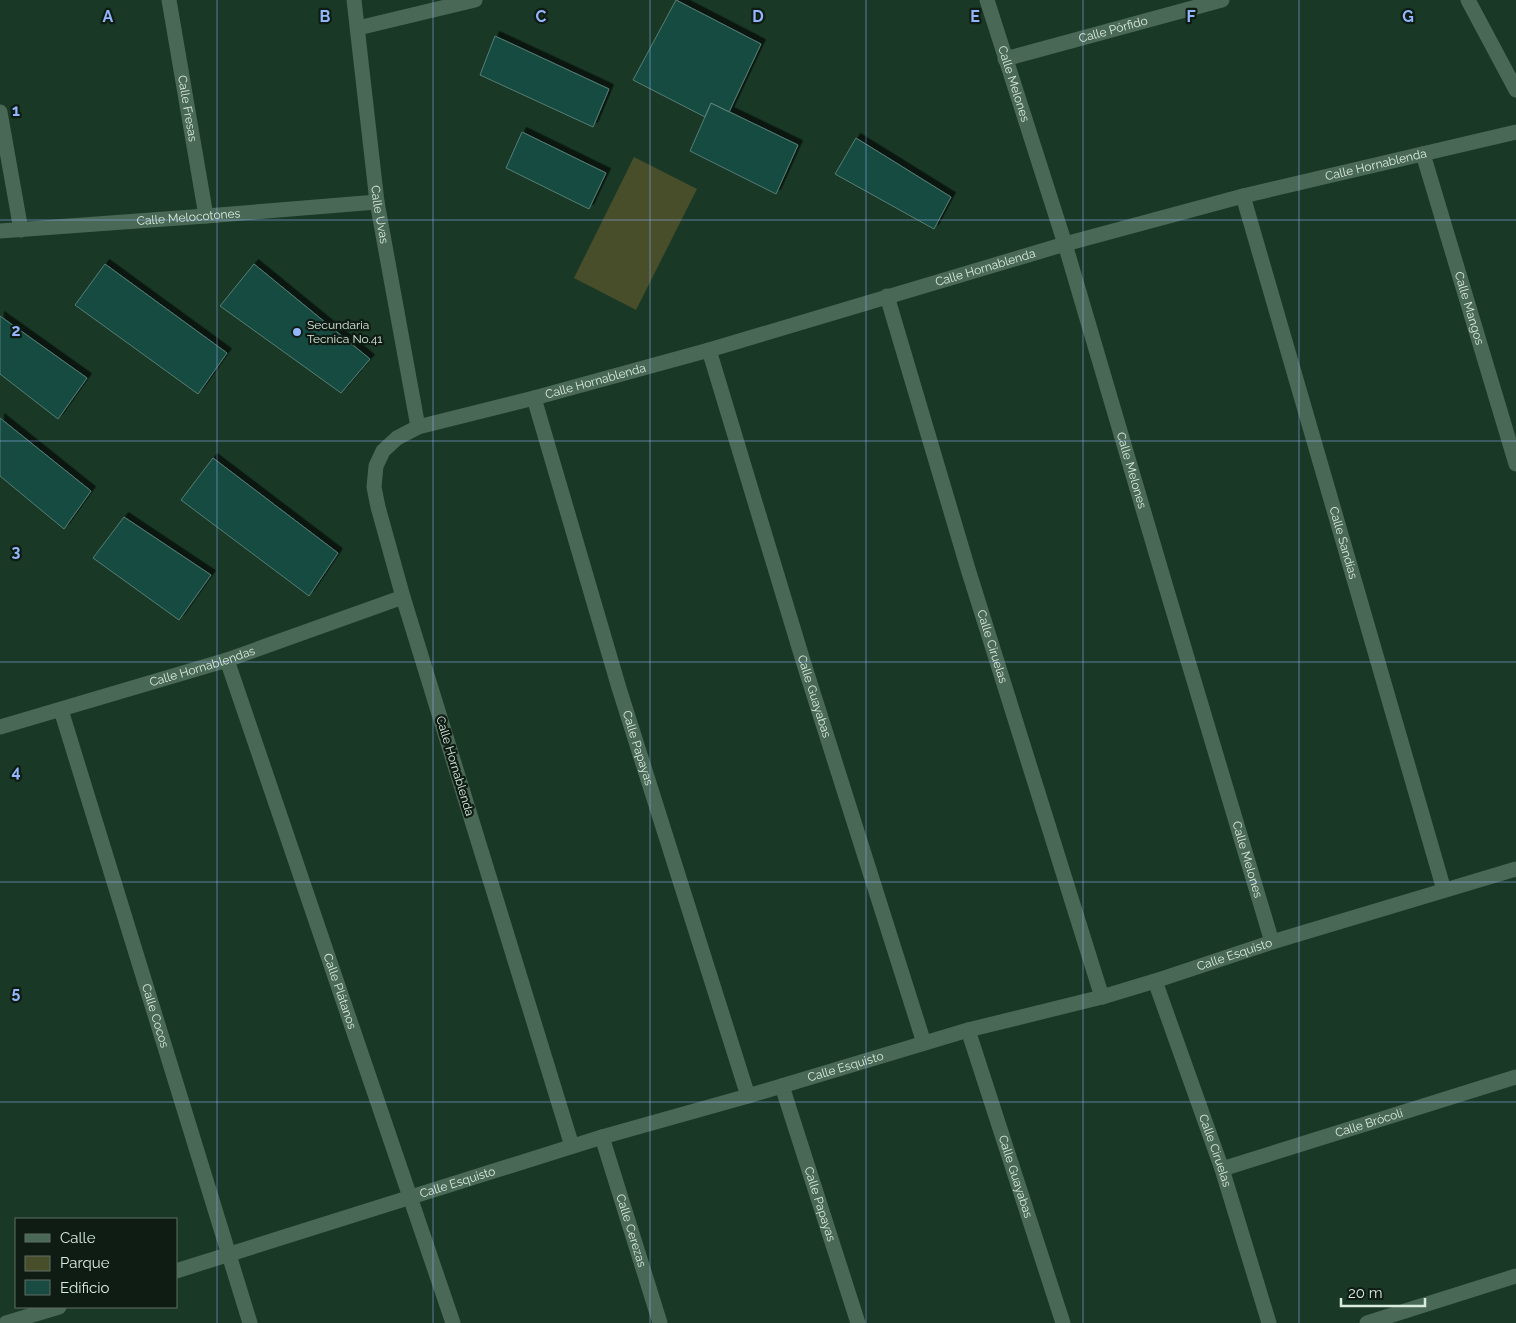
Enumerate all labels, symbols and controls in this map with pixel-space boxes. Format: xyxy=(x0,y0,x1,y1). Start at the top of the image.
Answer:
text: A xyxy=(103,7,114,26)
text: B xyxy=(320,7,331,26)
text: C xyxy=(536,7,547,26)
text: D xyxy=(752,7,764,26)
text: E xyxy=(970,7,980,26)
text: F xyxy=(1186,7,1196,26)
text: G xyxy=(1402,7,1414,26)
street label: Calle Pórfido xyxy=(1077,14,1149,46)
street label: Calle Melones xyxy=(995,44,1033,124)
street label: Calle Fresas xyxy=(175,74,200,143)
text: 1 xyxy=(12,101,20,120)
street label: Calle Hornablenda xyxy=(1324,146,1428,184)
street label: Calle Uvas xyxy=(368,184,391,245)
street label: Calle Melocotones xyxy=(136,206,241,228)
street label: Calle Hornablenda xyxy=(934,246,1037,289)
street label: Calle Mangos xyxy=(1452,270,1487,347)
place label: Secundaria Tecnica No.41 xyxy=(307,318,382,346)
text: 2 xyxy=(11,321,21,340)
marker: Secundaria Tecnica No.41 xyxy=(291,326,303,338)
street label: Calle Hornablenda xyxy=(544,361,647,402)
street label: Calle Melones xyxy=(1114,430,1150,510)
street label: Calle Sandías xyxy=(1326,505,1361,581)
text: 3 xyxy=(12,542,21,561)
street label: Calle Ciruelas xyxy=(974,608,1010,685)
street label: Calle Hornablendas xyxy=(148,644,257,689)
street label: Calle Guayabas xyxy=(795,653,834,740)
street label: Calle Papayas xyxy=(620,709,656,787)
street label: Calle Hornablenda xyxy=(433,714,477,818)
text: 4 xyxy=(11,762,21,781)
street label: Calle Melones xyxy=(1229,819,1265,900)
street label: Calle Esquisto xyxy=(1195,935,1274,974)
street label: Calle Plátanos xyxy=(321,952,359,1031)
street label: Calle Cocos xyxy=(139,982,172,1050)
text: 5 xyxy=(12,983,21,1002)
street label: Calle Esquisto xyxy=(806,1049,885,1085)
street label: Calle Brócoli xyxy=(1333,1106,1405,1140)
street label: Calle Ciruelas xyxy=(1196,1112,1234,1189)
street label: Calle Guayabas xyxy=(996,1133,1036,1220)
street label: Calle Esquisto xyxy=(418,1164,497,1201)
street label: Calle Papayas xyxy=(801,1165,838,1243)
street label: Calle Cerezas xyxy=(613,1192,649,1269)
legend xyxy=(15,1218,178,1308)
text: Calle xyxy=(60,1229,96,1247)
text: Parque xyxy=(60,1254,110,1272)
scale bar xyxy=(1341,1276,1425,1308)
text: Edificio xyxy=(60,1279,110,1297)
text: 20 m xyxy=(1348,1284,1383,1302)

